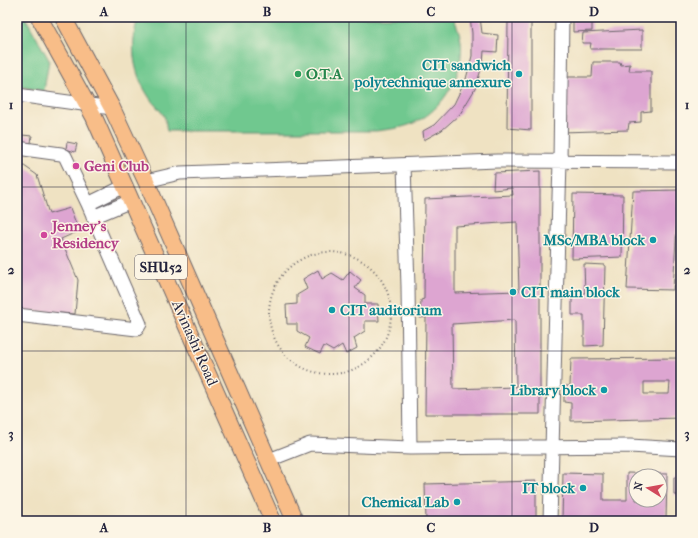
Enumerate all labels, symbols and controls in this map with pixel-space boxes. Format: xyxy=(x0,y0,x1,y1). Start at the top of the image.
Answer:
text: A xyxy=(99,4,109,19)
text: B xyxy=(263,4,272,19)
text: C xyxy=(427,4,436,19)
text: D xyxy=(589,4,599,19)
place label: CIT sandwich polytechnique annexure xyxy=(353,56,512,91)
place label: O.T.A xyxy=(306,65,344,83)
marker: O.T.A xyxy=(293,69,303,79)
marker: CIT sandwich polytechnique annexure xyxy=(514,69,524,79)
text: 1 xyxy=(9,97,14,112)
text: 1 xyxy=(685,97,690,112)
place label: Geni Club xyxy=(84,157,149,175)
marker: Geni Club xyxy=(71,161,81,171)
place label: Jenney's Residency xyxy=(50,217,120,252)
marker: Jenney's Residency xyxy=(39,230,49,240)
place label: MSc/MBA block xyxy=(542,231,646,249)
marker: MSc/MBA block xyxy=(648,235,658,245)
road number: SHU52 xyxy=(135,255,187,279)
text: 2 xyxy=(8,262,15,277)
text: 2 xyxy=(684,262,691,277)
place label: CIT main block xyxy=(521,283,621,301)
marker: CIT main block xyxy=(508,287,518,297)
street label: Avinashi Road xyxy=(168,296,222,389)
place label: CIT auditorium xyxy=(340,301,442,319)
marker: CIT auditorium xyxy=(327,305,337,315)
place label: Library block xyxy=(510,381,597,399)
marker: Library block xyxy=(599,385,609,395)
text: 3 xyxy=(8,426,14,442)
text: 3 xyxy=(684,426,690,442)
north arrow xyxy=(628,468,668,508)
place label: IT block xyxy=(522,479,576,497)
text: N xyxy=(631,480,646,492)
marker: IT block xyxy=(578,483,588,493)
place label: Chemical Lab xyxy=(362,493,449,511)
marker: Chemical Lab xyxy=(452,497,462,507)
text: A xyxy=(99,520,109,535)
text: B xyxy=(263,520,272,535)
text: C xyxy=(427,520,436,535)
text: D xyxy=(589,520,599,535)

